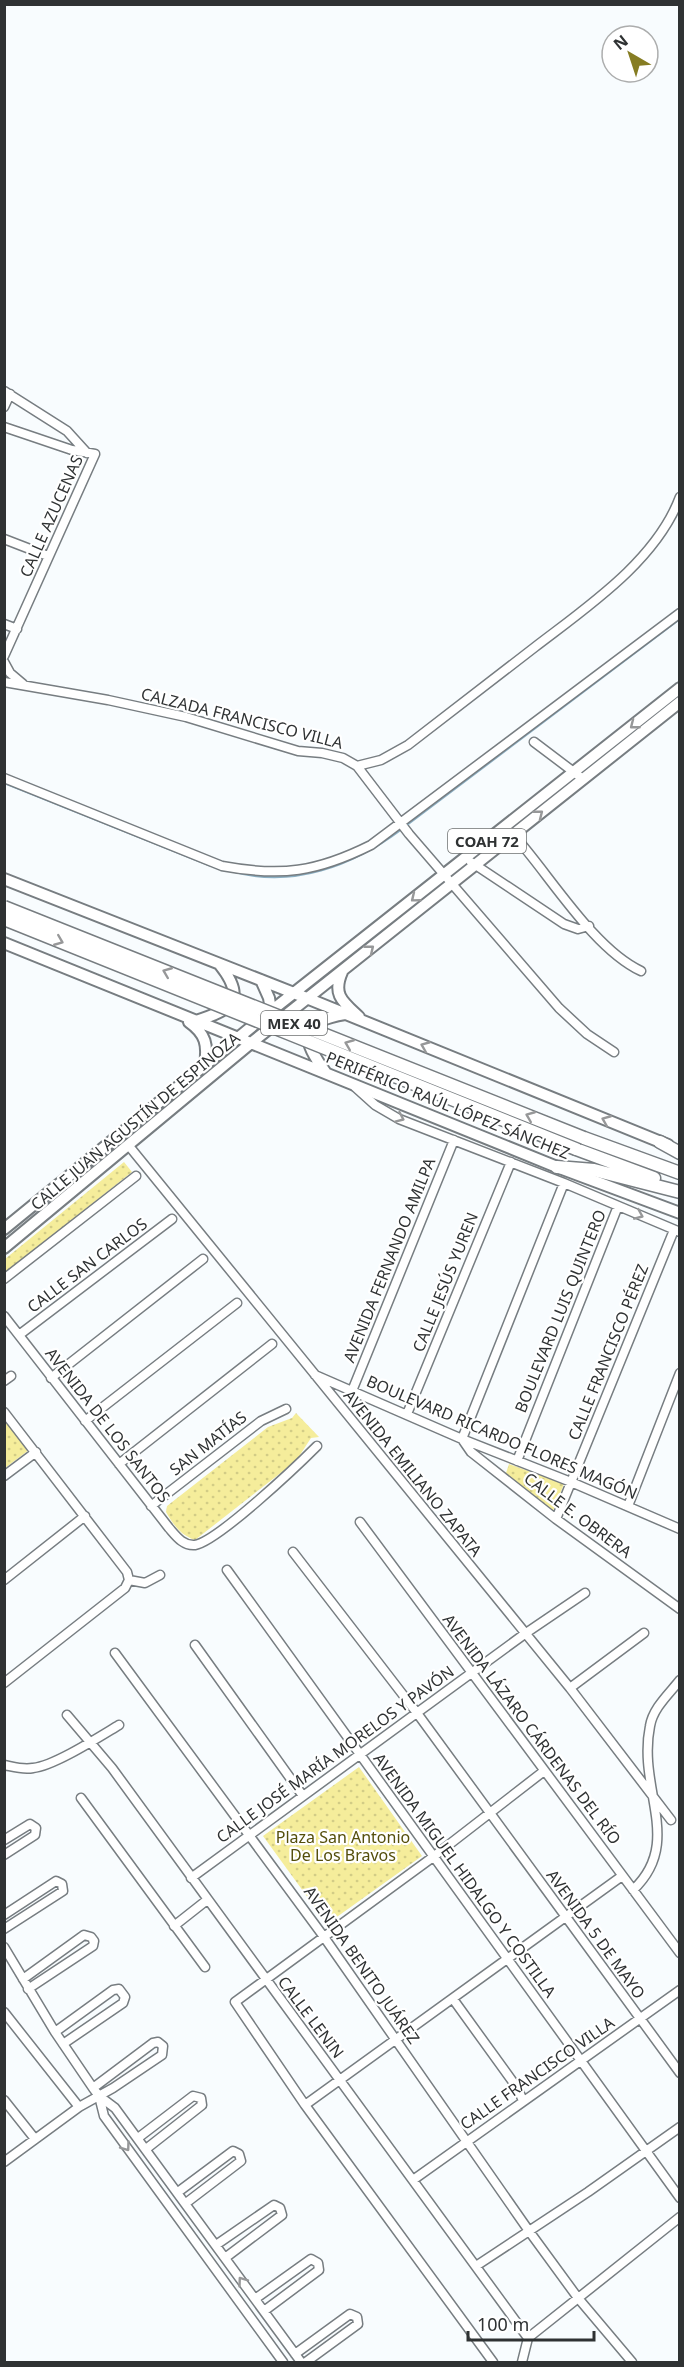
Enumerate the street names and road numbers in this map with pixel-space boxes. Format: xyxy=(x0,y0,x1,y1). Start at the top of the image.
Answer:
street label: CALLE AZUCENAS xyxy=(14,451,88,581)
street label: CALZADA FRANCISCO VILLA xyxy=(139,682,346,754)
road number: COAH 72 xyxy=(448,829,526,853)
road number: MEX 40 xyxy=(261,1011,327,1035)
street label: CALLE JUAN AGUSTÍN DE ESPINOZA xyxy=(26,1026,245,1215)
street label: PERIFÉRICO RAÚL LÓPEZ SÁNCHEZ xyxy=(323,1046,573,1164)
street label: AVENIDA FERNANDO AMILPA xyxy=(338,1154,441,1366)
street label: BOULEVARD LUIS QUINTERO xyxy=(509,1206,611,1416)
street label: CALLE JESÚS YUREN xyxy=(407,1209,483,1355)
street label: CALLE SAN CARLOS xyxy=(22,1212,152,1317)
street label: CALLE FRANCISCO PÉREZ xyxy=(563,1261,653,1443)
street label: AVENIDA DE LOS SANTOS xyxy=(41,1343,175,1507)
street label: BOULEVARD RICARDO FLORES MAGÓN xyxy=(363,1370,641,1504)
street label: AVENIDA EMILIANO ZAPATA xyxy=(339,1385,488,1562)
street label: SAN MATÍAS xyxy=(165,1406,251,1480)
street label: CALLE E. OBRERA xyxy=(520,1467,637,1563)
street label: AVENIDA LÁZARO CÁRDENAS DEL RÍO xyxy=(438,1609,626,1849)
street label: CALLE JOSÉ MARÍA MORELOS Y PAVÓN xyxy=(212,1660,458,1848)
street label: AVENIDA MIGUEL HIDALGO Y COSTILLA xyxy=(369,1748,562,2002)
street label: AVENIDA 5 DE MAYO xyxy=(542,1865,650,2003)
street label: AVENIDA BENITO JUÁREZ xyxy=(299,1882,425,2048)
street label: CALLE LENIN xyxy=(273,1972,349,2062)
street label: CALLE FRANCISCO VILLA xyxy=(455,2011,619,2135)

